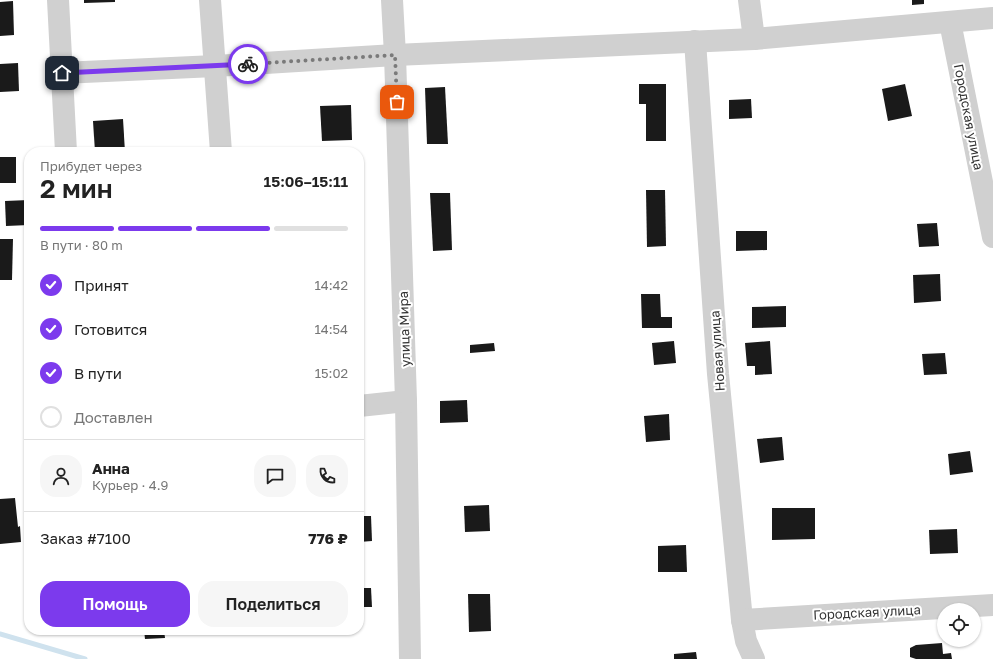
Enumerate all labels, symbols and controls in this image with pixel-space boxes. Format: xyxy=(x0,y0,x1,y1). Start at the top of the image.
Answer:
courier xyxy=(228,44,268,84)
icon: bike xyxy=(237,53,259,75)
pin xyxy=(45,56,79,90)
icon: home xyxy=(51,62,73,84)
street label: Городская улица xyxy=(951,63,987,171)
pin xyxy=(380,85,414,119)
icon: bag xyxy=(386,91,408,113)
text: Прибудет через xyxy=(40,158,142,174)
text: 15:06–15:11 xyxy=(264,172,348,190)
text: 2 мин xyxy=(40,173,113,204)
text: В пути · 80 m xyxy=(40,237,123,253)
icon: check xyxy=(40,274,62,296)
text: Принят xyxy=(74,276,129,294)
text: 14:42 xyxy=(314,277,348,293)
street label: улица Мира xyxy=(395,291,413,367)
street label: Новая улица xyxy=(706,310,728,392)
icon: check xyxy=(40,318,62,340)
text: Готовится xyxy=(74,320,147,338)
text: 14:54 xyxy=(314,321,348,337)
icon: check xyxy=(40,362,62,384)
text: В пути xyxy=(74,364,122,382)
text: 15:02 xyxy=(315,365,348,381)
text: Доставлен xyxy=(74,408,153,426)
button: person xyxy=(40,455,82,497)
button: chat xyxy=(254,455,296,497)
button: phone xyxy=(306,455,348,497)
text: Анна xyxy=(92,459,130,477)
text: Курьер · 4.9 xyxy=(92,477,168,493)
text: Заказ #7100 xyxy=(40,529,131,547)
text: 776 ₽ xyxy=(308,529,348,547)
button: Помощь xyxy=(40,581,190,627)
button: Поделиться xyxy=(198,581,348,627)
street label: Городская улица xyxy=(813,601,921,623)
map controls xyxy=(937,603,981,647)
button: locate xyxy=(937,603,981,647)

